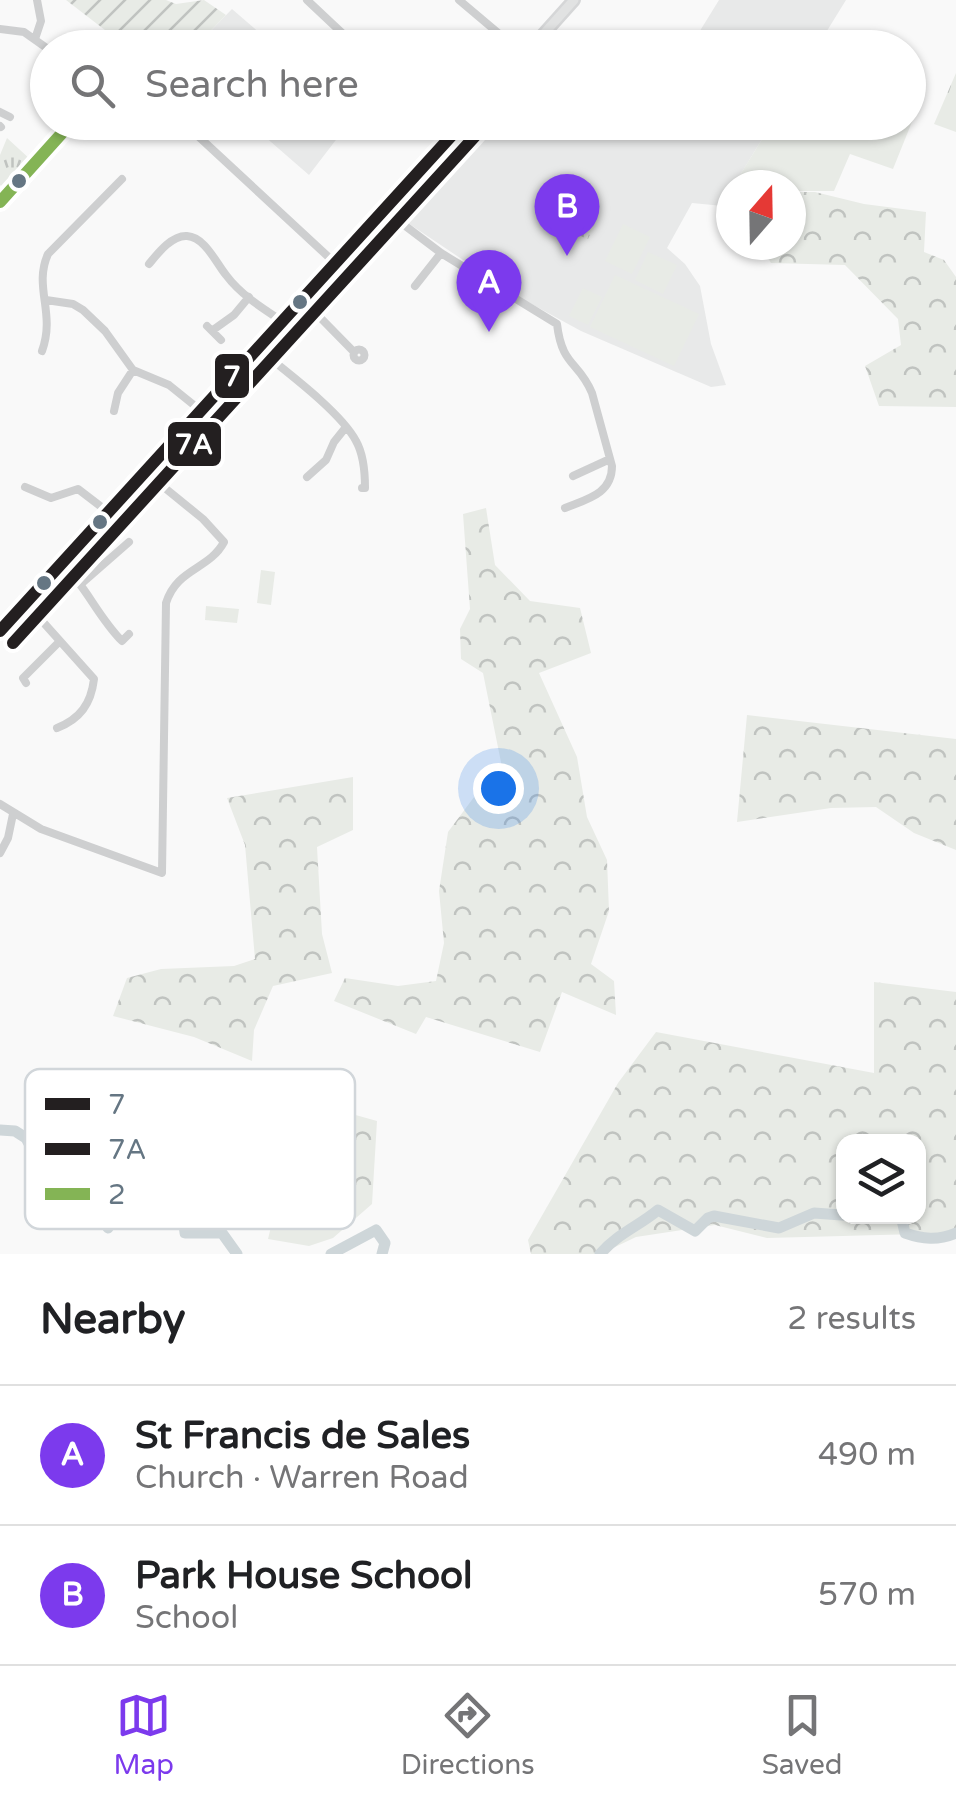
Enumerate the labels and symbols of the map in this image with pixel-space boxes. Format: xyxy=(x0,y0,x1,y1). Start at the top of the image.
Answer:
north arrow xyxy=(716,170,806,260)
unlabelled marker xyxy=(9,171,29,191)
pin: B xyxy=(534,174,600,256)
pin: A xyxy=(456,250,522,332)
unlabelled marker xyxy=(290,292,310,312)
line badge: 7 xyxy=(213,352,251,400)
text: 7 xyxy=(223,360,241,394)
line badge: 7A xyxy=(166,420,223,468)
text: 7A xyxy=(175,428,213,462)
unlabelled marker xyxy=(90,512,110,532)
unlabelled marker xyxy=(34,573,54,593)
your location xyxy=(473,763,524,814)
legend xyxy=(25,1069,355,1229)
text: 7 xyxy=(108,1088,126,1122)
text: 7A xyxy=(108,1133,146,1167)
text: 2 xyxy=(108,1178,126,1212)

